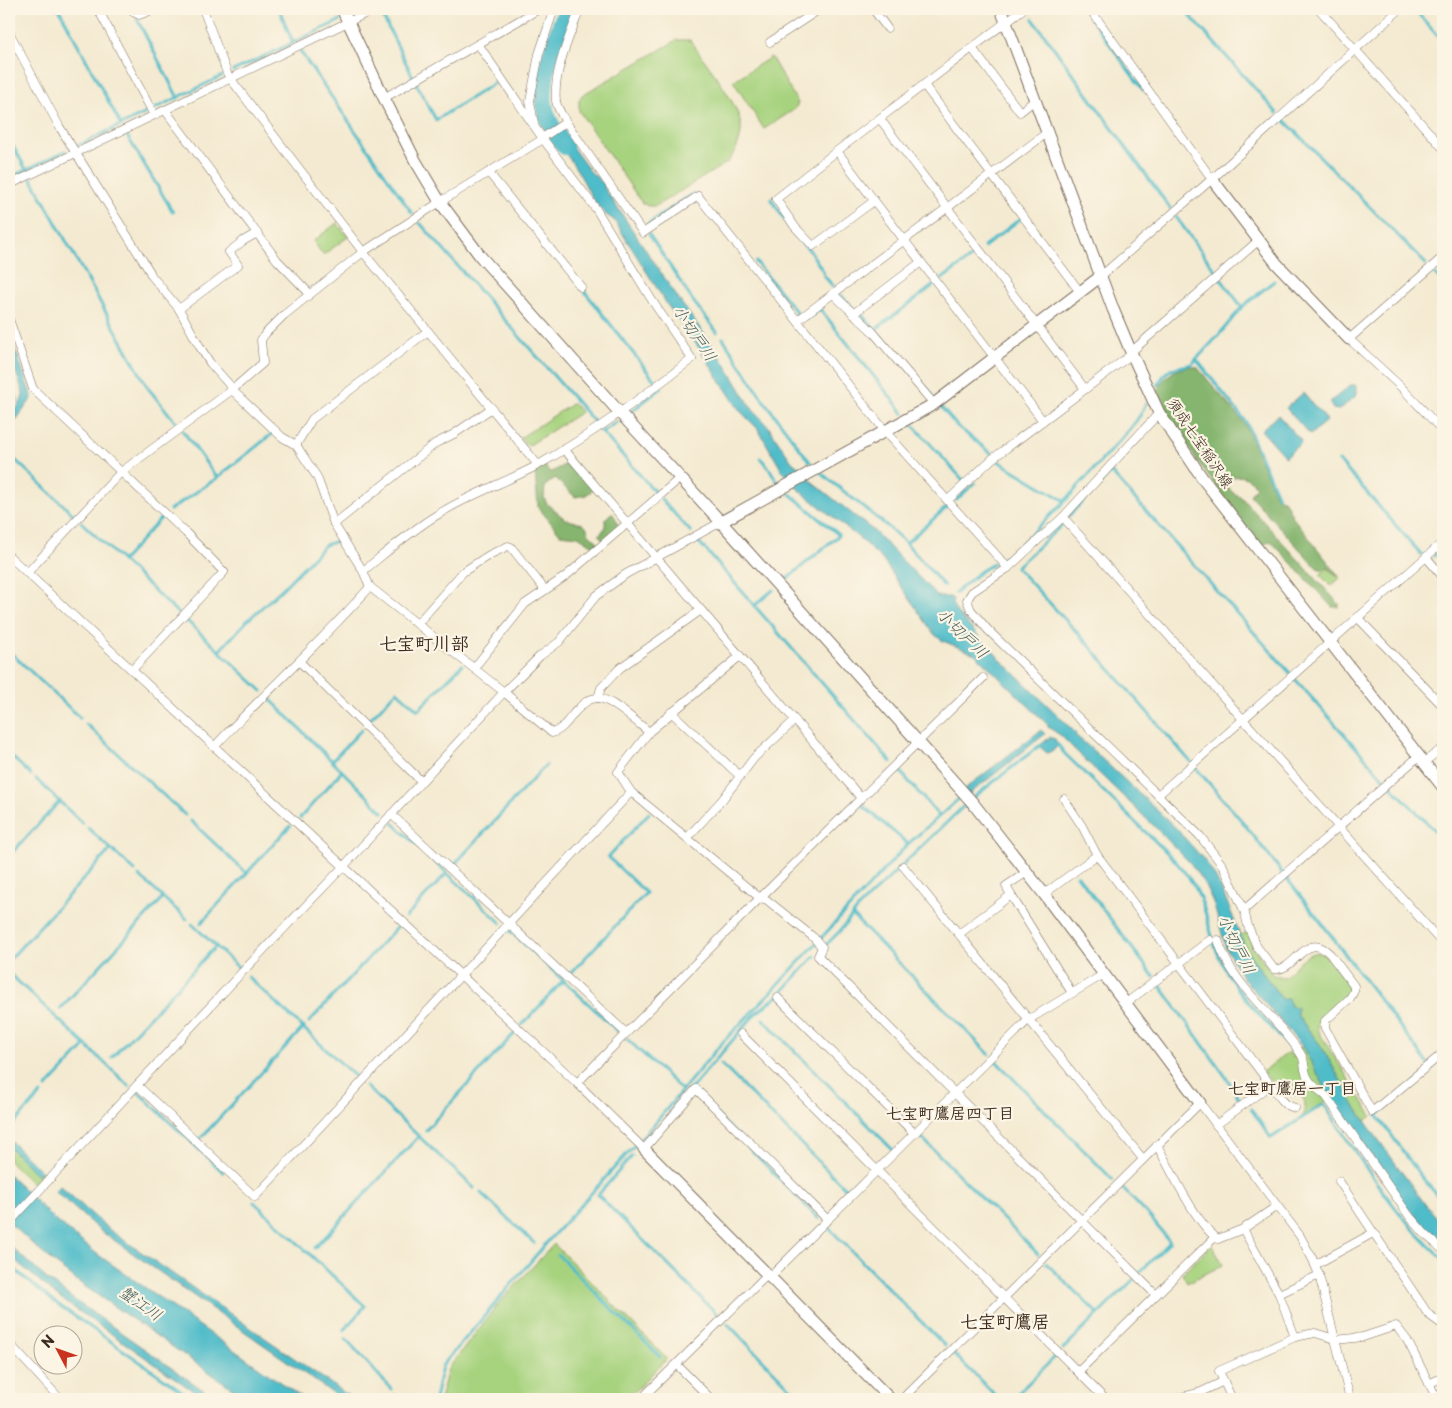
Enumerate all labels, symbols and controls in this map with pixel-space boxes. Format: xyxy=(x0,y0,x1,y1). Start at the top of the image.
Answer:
water label: 小切戸川 xyxy=(668,299,724,366)
street label: 須成七宝稲沢線 xyxy=(1162,392,1240,492)
water label: 小切戸川 xyxy=(932,601,995,663)
district label: 七宝町川部 xyxy=(379,629,469,656)
water label: 小切戸川 xyxy=(1213,910,1263,978)
district label: 七宝町鷹居一丁目 xyxy=(1228,1075,1356,1099)
district label: 七宝町鷹居四丁目 xyxy=(886,1100,1014,1124)
water label: 蟹江川 xyxy=(115,1279,168,1326)
district label: 七宝町鷹居 xyxy=(960,1307,1050,1334)
north arrow xyxy=(32,1326,82,1376)
text: N xyxy=(36,1330,59,1352)

